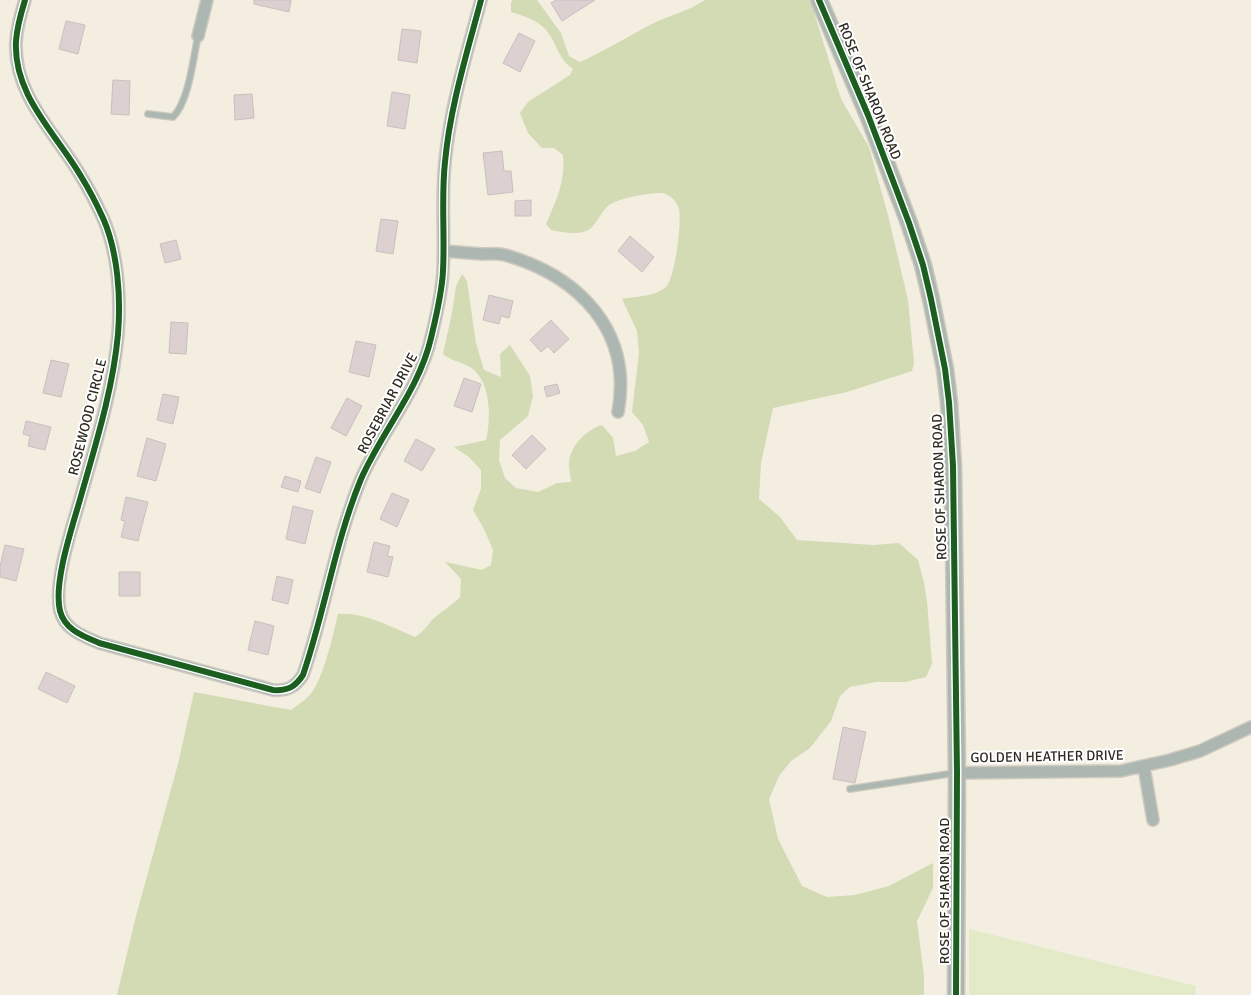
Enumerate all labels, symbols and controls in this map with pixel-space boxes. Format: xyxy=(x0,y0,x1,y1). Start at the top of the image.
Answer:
street label: ROSE OF SHARON ROAD xyxy=(834,20,905,162)
street label: ROSEBRIAR DRIVE xyxy=(354,350,421,457)
street label: ROSEWOOD CIRCLE xyxy=(65,357,110,477)
street label: ROSE OF SHARON ROAD xyxy=(928,414,951,560)
street label: GOLDEN HEATHER DRIVE xyxy=(970,747,1124,766)
street label: ROSE OF SHARON ROAD xyxy=(936,818,953,964)

